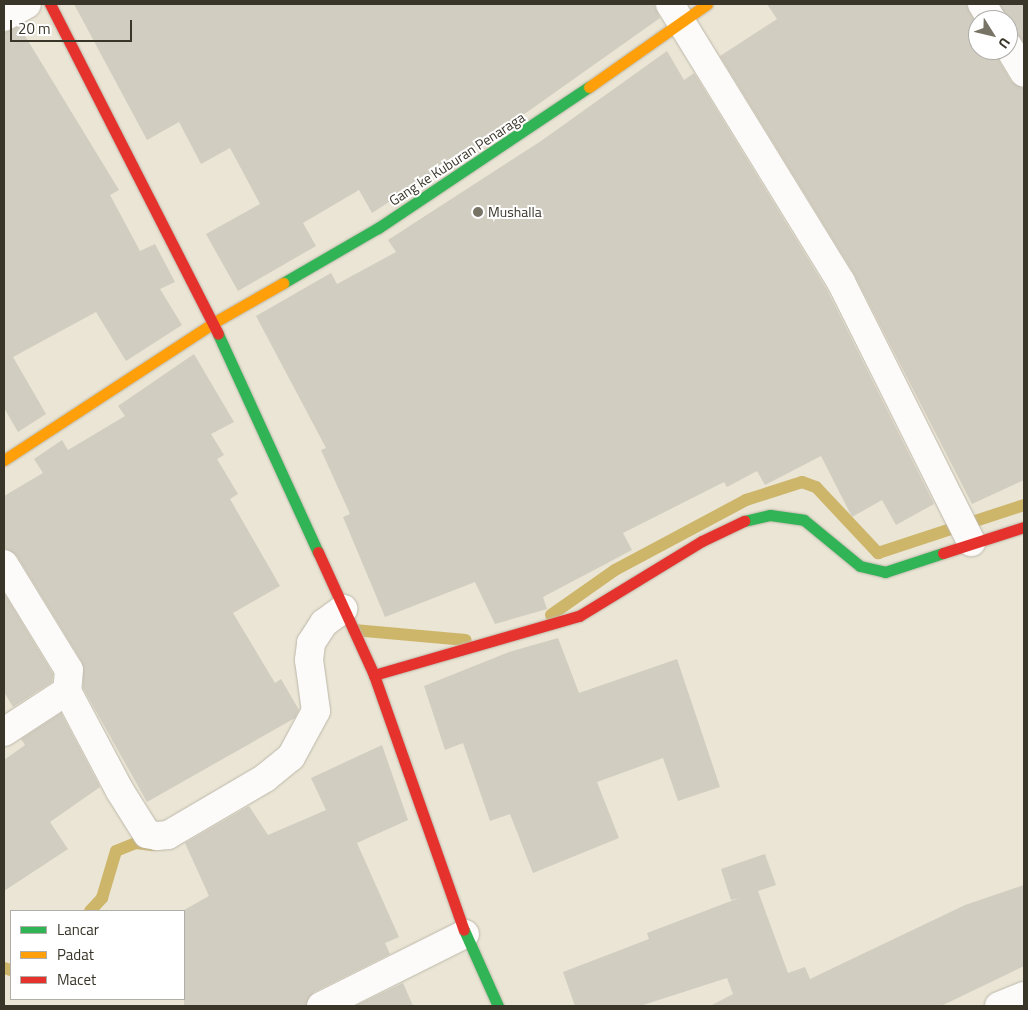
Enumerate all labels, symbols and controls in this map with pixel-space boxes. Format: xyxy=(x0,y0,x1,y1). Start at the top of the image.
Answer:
scale bar xyxy=(12,10,135,42)
north arrow xyxy=(968,10,1018,60)
text: 20 m xyxy=(18,17,51,40)
text: U xyxy=(994,34,1016,53)
street label: Gang ke Kuburan Penaraga xyxy=(386,109,528,209)
place label: Mushalla xyxy=(488,204,542,220)
marker: Mushalla xyxy=(472,206,484,218)
legend xyxy=(10,910,185,1000)
text: Lancar xyxy=(57,918,99,941)
text: Padat xyxy=(57,943,94,966)
text: Macet xyxy=(57,968,96,991)

